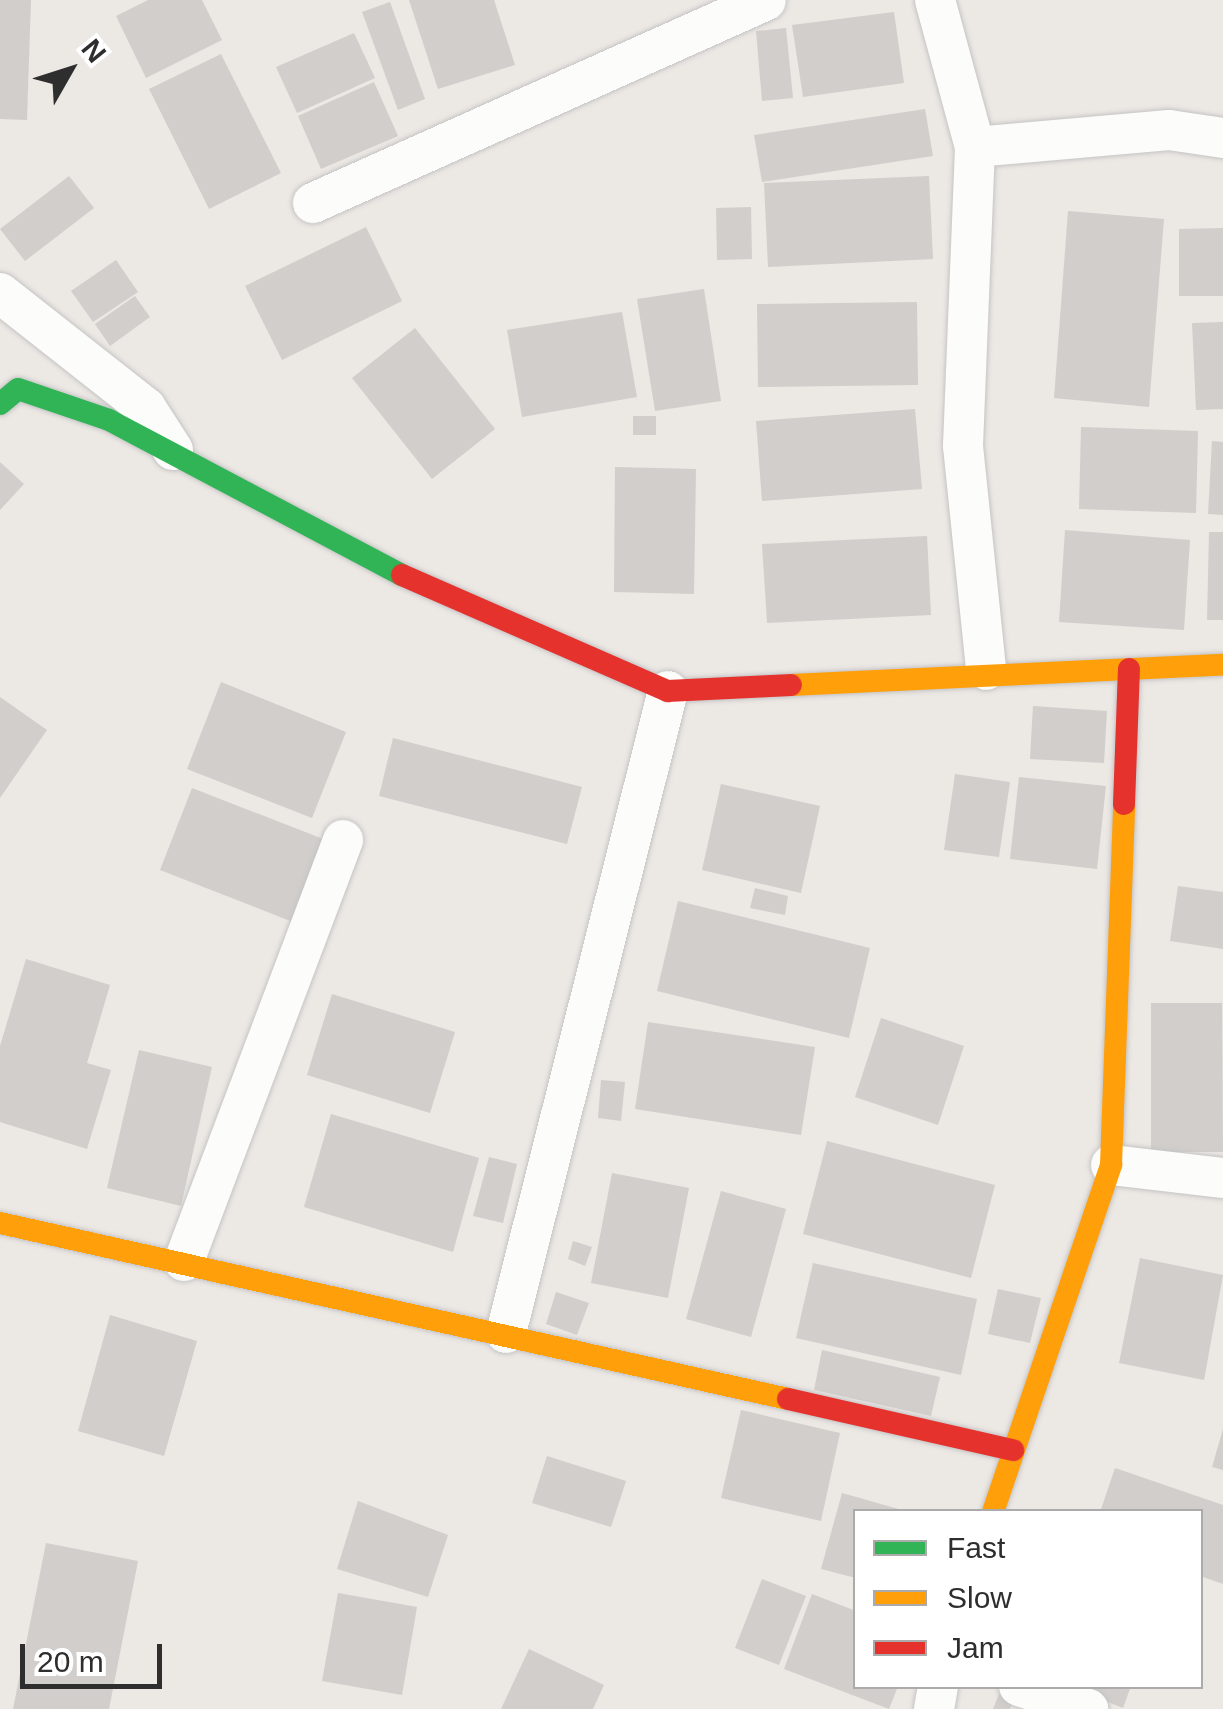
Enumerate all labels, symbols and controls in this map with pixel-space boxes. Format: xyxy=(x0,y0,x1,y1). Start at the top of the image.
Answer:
north arrow xyxy=(20,20,120,120)
text: N xyxy=(75,33,112,68)
legend xyxy=(853,1509,1203,1689)
text: Fast xyxy=(947,1531,1005,1564)
text: Slow xyxy=(947,1581,1012,1614)
scale bar xyxy=(25,1624,168,1686)
text: Jam xyxy=(947,1631,1004,1664)
text: 20 m xyxy=(37,1645,104,1678)

